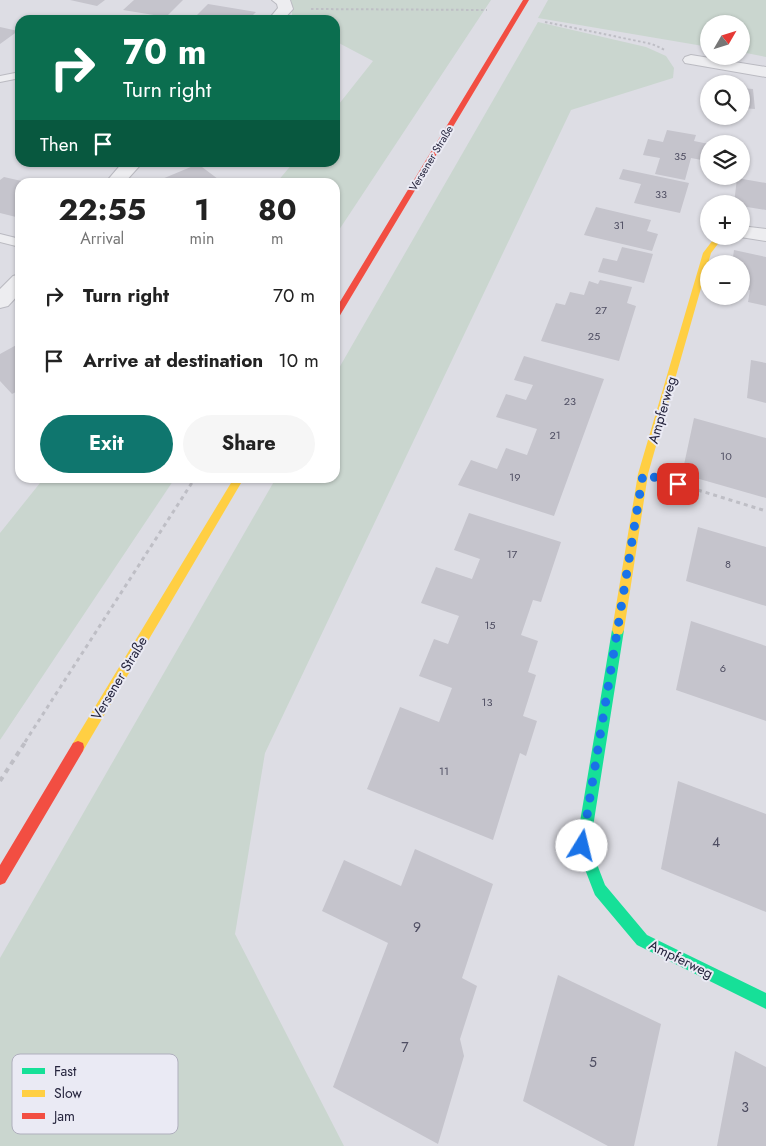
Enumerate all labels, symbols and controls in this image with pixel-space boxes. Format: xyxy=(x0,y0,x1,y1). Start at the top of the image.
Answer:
north arrow xyxy=(700,15,750,65)
map controls xyxy=(700,15,750,305)
text: 70 m xyxy=(123,27,206,77)
icon: right xyxy=(40,35,105,100)
text: Turn right xyxy=(123,73,211,105)
button: search xyxy=(700,75,750,125)
street label: Versener Straße xyxy=(405,122,457,194)
icon: arrive xyxy=(89,130,117,158)
text: Then xyxy=(40,131,79,158)
button: layers xyxy=(700,135,750,185)
house number: 35 xyxy=(674,148,686,164)
house number: 33 xyxy=(655,186,667,202)
text: 22:55 xyxy=(58,188,146,231)
text: 1 xyxy=(194,188,210,231)
text: 80 xyxy=(258,188,297,231)
button: + xyxy=(700,195,750,245)
house number: 31 xyxy=(614,217,624,233)
text: Arrival xyxy=(80,227,124,250)
text: min xyxy=(189,227,215,250)
text: m xyxy=(271,227,283,250)
button: − xyxy=(700,255,750,305)
icon: right xyxy=(40,282,68,310)
text: Turn right xyxy=(83,282,169,309)
text: 70 m xyxy=(273,282,315,309)
house number: 27 xyxy=(595,302,607,318)
house number: 25 xyxy=(588,328,600,344)
icon: arrive xyxy=(40,347,68,375)
text: Arrive at destination xyxy=(83,347,263,374)
text: 10 m xyxy=(278,347,319,374)
street label: Ampferweg xyxy=(643,374,681,446)
house number: 23 xyxy=(564,393,576,409)
button: Exit xyxy=(40,415,173,473)
button: Share xyxy=(183,415,315,473)
house number: 21 xyxy=(549,427,561,443)
house number: 10 xyxy=(720,448,732,464)
pin xyxy=(657,463,699,505)
house number: 19 xyxy=(509,469,521,485)
icon: arrive xyxy=(664,470,692,498)
house number: 17 xyxy=(507,546,518,562)
house number: 8 xyxy=(725,556,731,572)
house number: 15 xyxy=(484,617,496,633)
street label: Versener Straße xyxy=(86,632,152,724)
house number: 6 xyxy=(720,660,726,676)
house number: 13 xyxy=(482,694,492,710)
house number: 11 xyxy=(439,763,449,779)
position arrow xyxy=(555,819,607,871)
house number: 4 xyxy=(712,832,720,852)
house number: 9 xyxy=(413,917,421,937)
street label: Ampferweg xyxy=(646,935,716,983)
house number: 7 xyxy=(401,1037,409,1057)
house number: 5 xyxy=(589,1052,597,1072)
legend xyxy=(12,1054,178,1134)
text: Fast xyxy=(54,1061,77,1081)
text: Slow xyxy=(54,1083,82,1103)
house number: 3 xyxy=(741,1097,749,1117)
text: Jam xyxy=(52,1106,75,1126)

